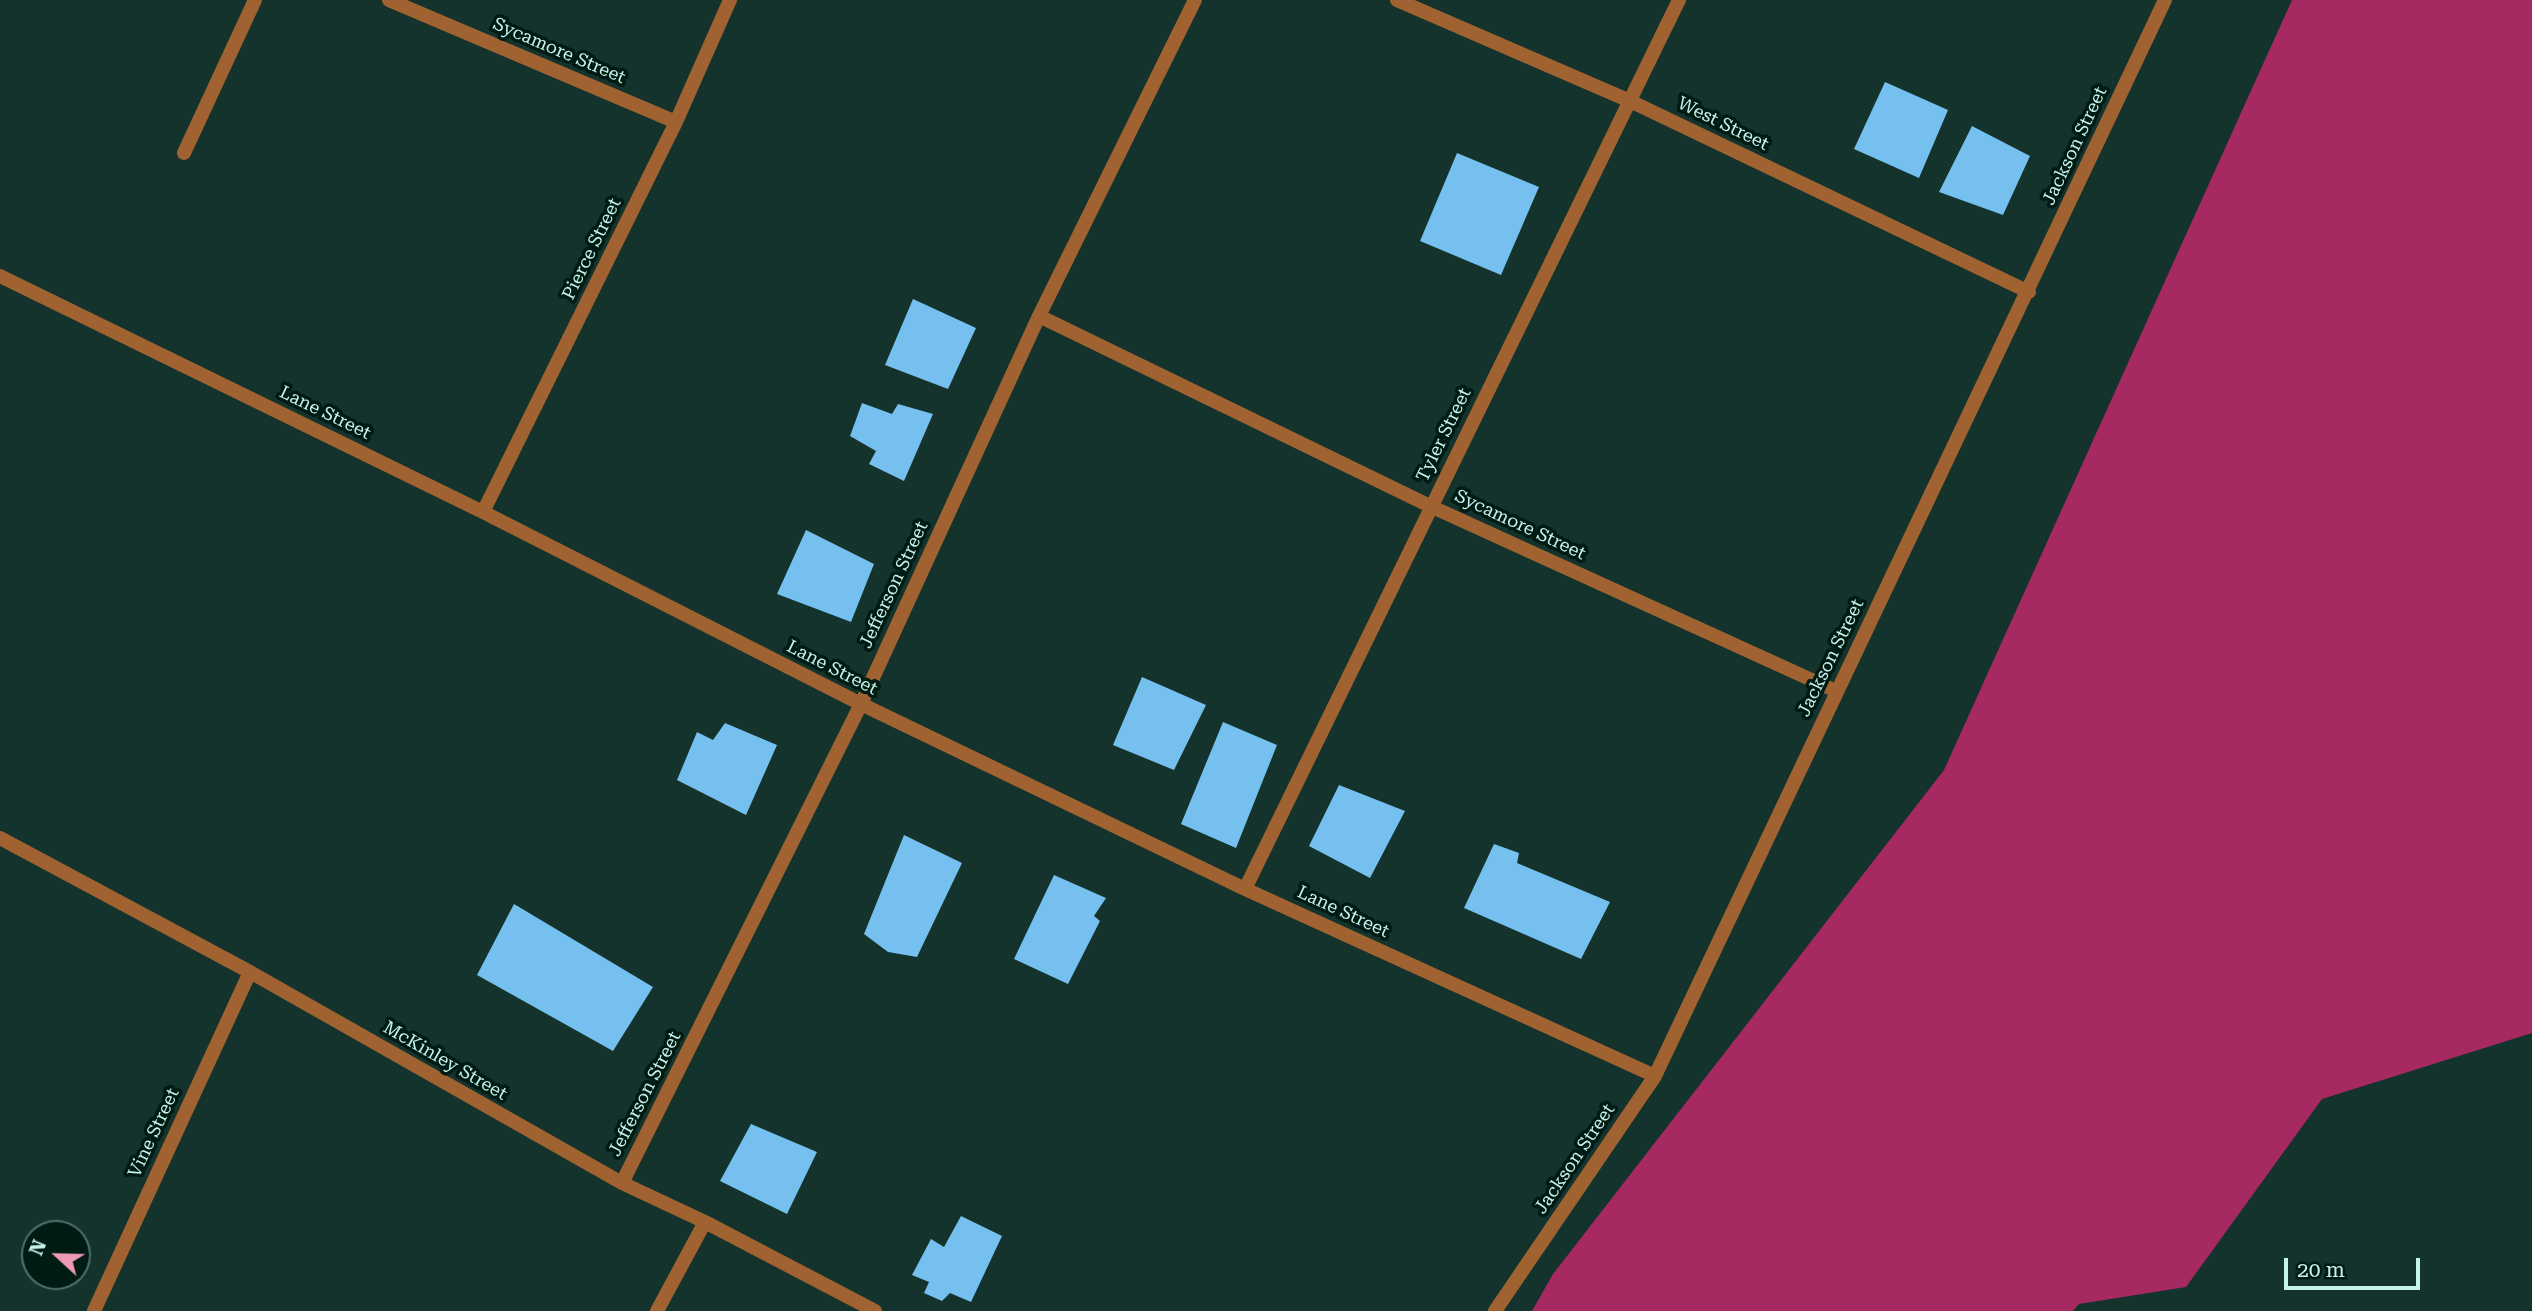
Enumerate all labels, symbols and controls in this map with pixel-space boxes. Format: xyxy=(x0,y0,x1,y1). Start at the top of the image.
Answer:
street label: Sycamore Street xyxy=(489,13,629,89)
street label: Jackson Street xyxy=(2038,83,2112,209)
street label: West Street xyxy=(1674,93,1772,155)
street label: Pierce Street xyxy=(558,195,626,303)
street label: Lane Street xyxy=(276,382,374,444)
street label: Tyler Street xyxy=(1412,385,1476,485)
street label: Sycamore Street xyxy=(1451,485,1589,565)
street label: Jefferson Street xyxy=(855,518,933,652)
street label: Jackson Street xyxy=(1793,596,1869,720)
street label: Lane Street xyxy=(783,636,881,700)
street label: Lane Street xyxy=(1294,881,1392,943)
street label: McKinley Street xyxy=(379,1017,511,1105)
street label: Jefferson Street xyxy=(604,1028,686,1160)
street label: Vine Street xyxy=(124,1085,184,1181)
street label: Jackson Street xyxy=(1530,1100,1620,1218)
north arrow xyxy=(21,1220,91,1290)
text: N xyxy=(25,1237,51,1259)
scale bar xyxy=(2287,1244,2424,1288)
text: 20 m xyxy=(2297,1258,2345,1282)

